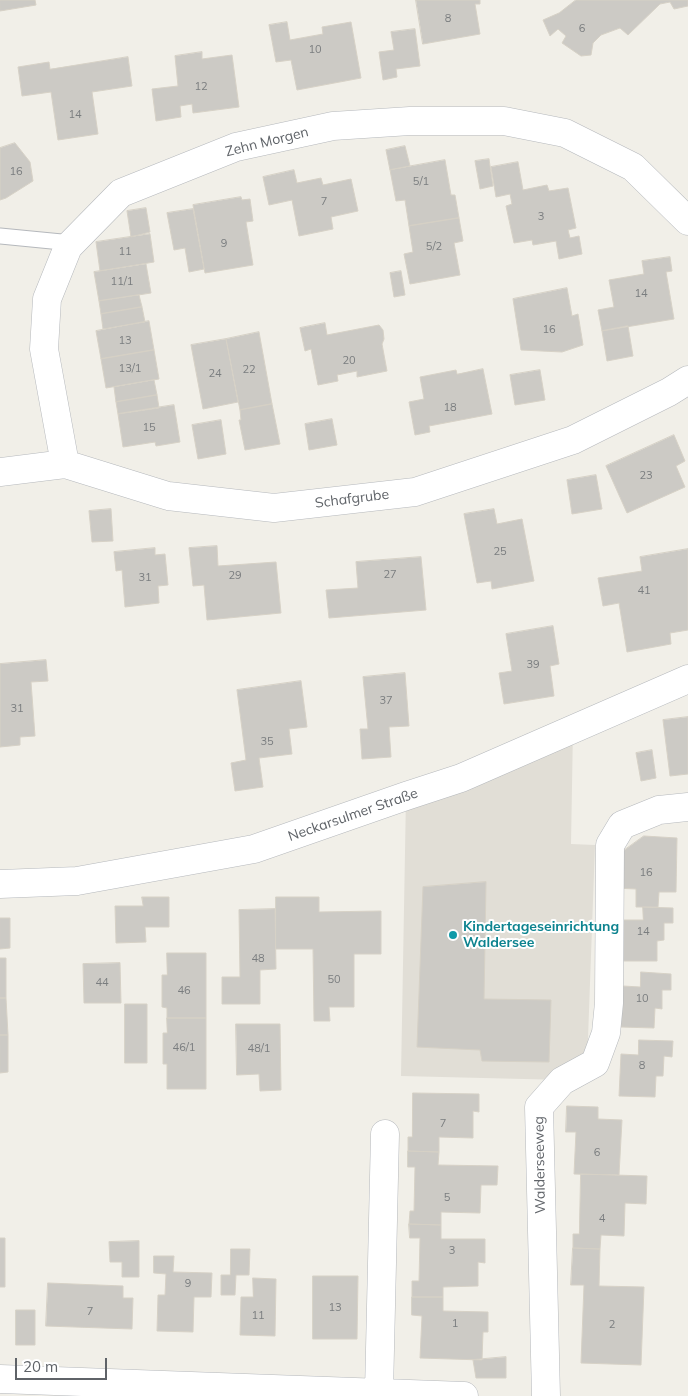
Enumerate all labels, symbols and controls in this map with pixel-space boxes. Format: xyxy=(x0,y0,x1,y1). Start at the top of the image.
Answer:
house number: 8 xyxy=(445,12,451,26)
house number: 6 xyxy=(579,22,585,36)
house number: 10 xyxy=(308,43,322,57)
house number: 12 xyxy=(194,80,208,94)
house number: 14 xyxy=(68,108,82,122)
street label: Zehn Morgen xyxy=(224,124,310,160)
house number: 16 xyxy=(9,165,23,179)
house number: 5/1 xyxy=(413,175,429,189)
house number: 7 xyxy=(321,195,327,209)
house number: 3 xyxy=(538,210,544,224)
house number: 9 xyxy=(221,237,227,251)
house number: 5/2 xyxy=(426,240,442,254)
house number: 11 xyxy=(118,245,132,259)
house number: 11/1 xyxy=(111,275,133,289)
house number: 14 xyxy=(634,287,648,301)
house number: 16 xyxy=(542,323,556,337)
house number: 13 xyxy=(118,334,132,348)
house number: 20 xyxy=(342,354,356,368)
house number: 13/1 xyxy=(119,362,141,376)
house number: 22 xyxy=(242,363,256,377)
house number: 24 xyxy=(208,367,222,381)
house number: 18 xyxy=(443,401,457,415)
house number: 15 xyxy=(142,421,156,435)
house number: 23 xyxy=(639,469,653,483)
street label: Schafgrube xyxy=(314,486,390,512)
house number: 25 xyxy=(493,545,507,559)
house number: 27 xyxy=(383,568,397,582)
house number: 29 xyxy=(228,569,242,583)
house number: 31 xyxy=(138,571,152,585)
house number: 41 xyxy=(637,584,651,598)
house number: 39 xyxy=(526,658,540,672)
house number: 37 xyxy=(379,694,393,708)
house number: 31 xyxy=(10,702,24,716)
house number: 35 xyxy=(260,735,274,749)
street label: Neckarsulmer Straße xyxy=(286,785,420,845)
house number: 16 xyxy=(639,866,653,880)
place label: Kindertageseinrichtung Waldersee xyxy=(463,919,619,952)
house number: 14 xyxy=(636,925,650,939)
marker: Kindertageseinrichtung Waldersee xyxy=(447,929,459,941)
house number: 48 xyxy=(251,952,265,966)
house number: 50 xyxy=(327,973,341,987)
house number: 44 xyxy=(95,976,109,990)
house number: 46 xyxy=(177,984,191,998)
house number: 10 xyxy=(635,992,649,1006)
house number: 46/1 xyxy=(173,1041,195,1055)
house number: 48/1 xyxy=(248,1042,270,1056)
house number: 8 xyxy=(639,1059,645,1073)
street label: Walderseeweg xyxy=(531,1116,549,1214)
house number: 7 xyxy=(440,1117,446,1131)
house number: 6 xyxy=(594,1146,600,1160)
house number: 5 xyxy=(444,1191,450,1205)
house number: 4 xyxy=(599,1212,605,1226)
house number: 3 xyxy=(449,1244,455,1258)
house number: 9 xyxy=(185,1277,191,1291)
house number: 13 xyxy=(328,1301,342,1315)
house number: 7 xyxy=(87,1305,93,1319)
house number: 11 xyxy=(251,1309,265,1323)
house number: 1 xyxy=(452,1317,458,1331)
house number: 2 xyxy=(609,1318,615,1332)
scale bar xyxy=(18,1348,110,1380)
text: 20 m xyxy=(23,1357,58,1376)

